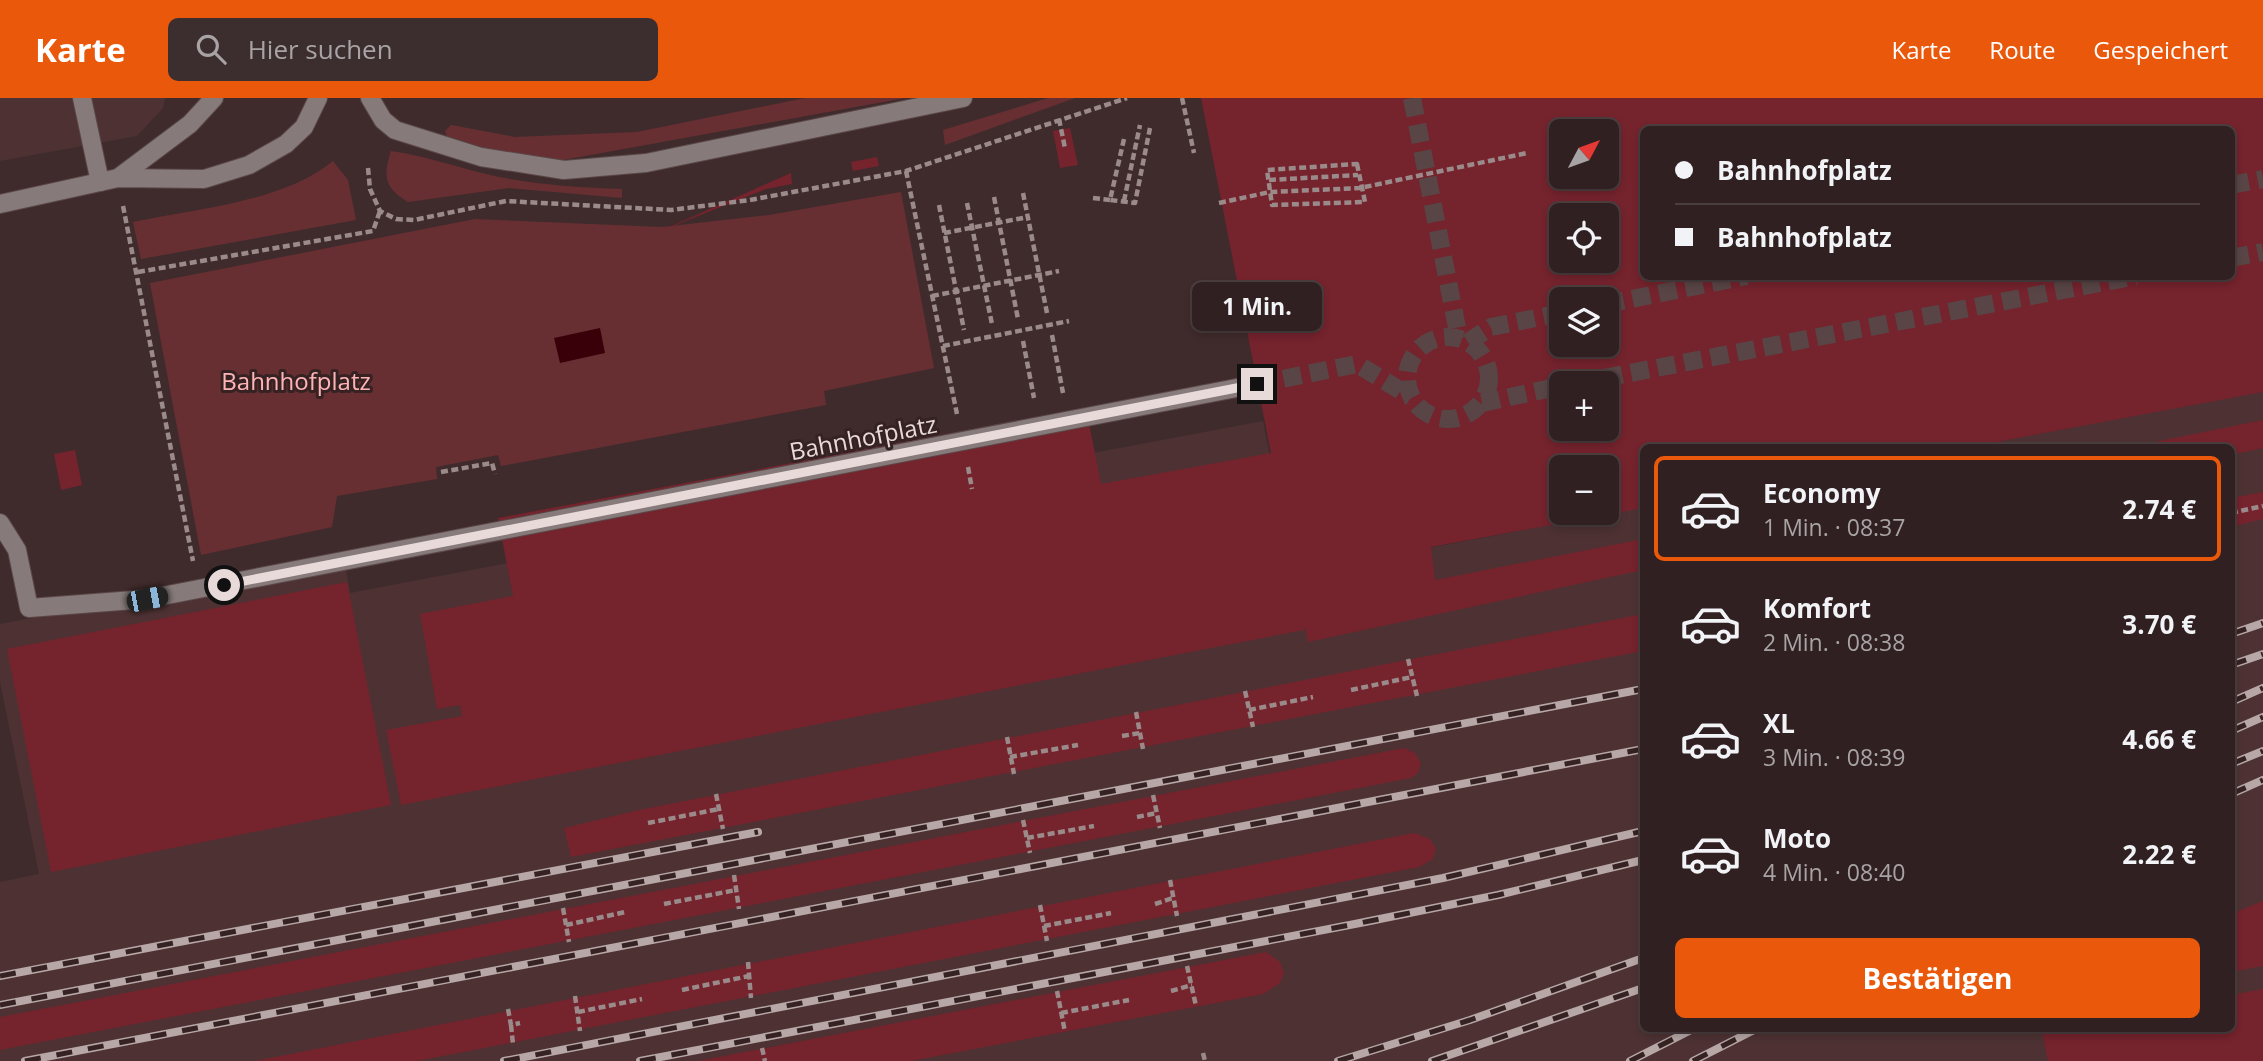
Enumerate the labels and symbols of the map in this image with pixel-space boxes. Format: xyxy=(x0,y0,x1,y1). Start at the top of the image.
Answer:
north arrow xyxy=(1549,119,1619,189)
callout: 1 Min. xyxy=(1192,282,1322,331)
park label: Bahnhofplatz xyxy=(221,364,371,397)
route end xyxy=(1241,368,1273,400)
street label: Bahnhofplatz xyxy=(787,407,939,467)
route start xyxy=(208,569,240,601)
car xyxy=(125,585,170,613)

